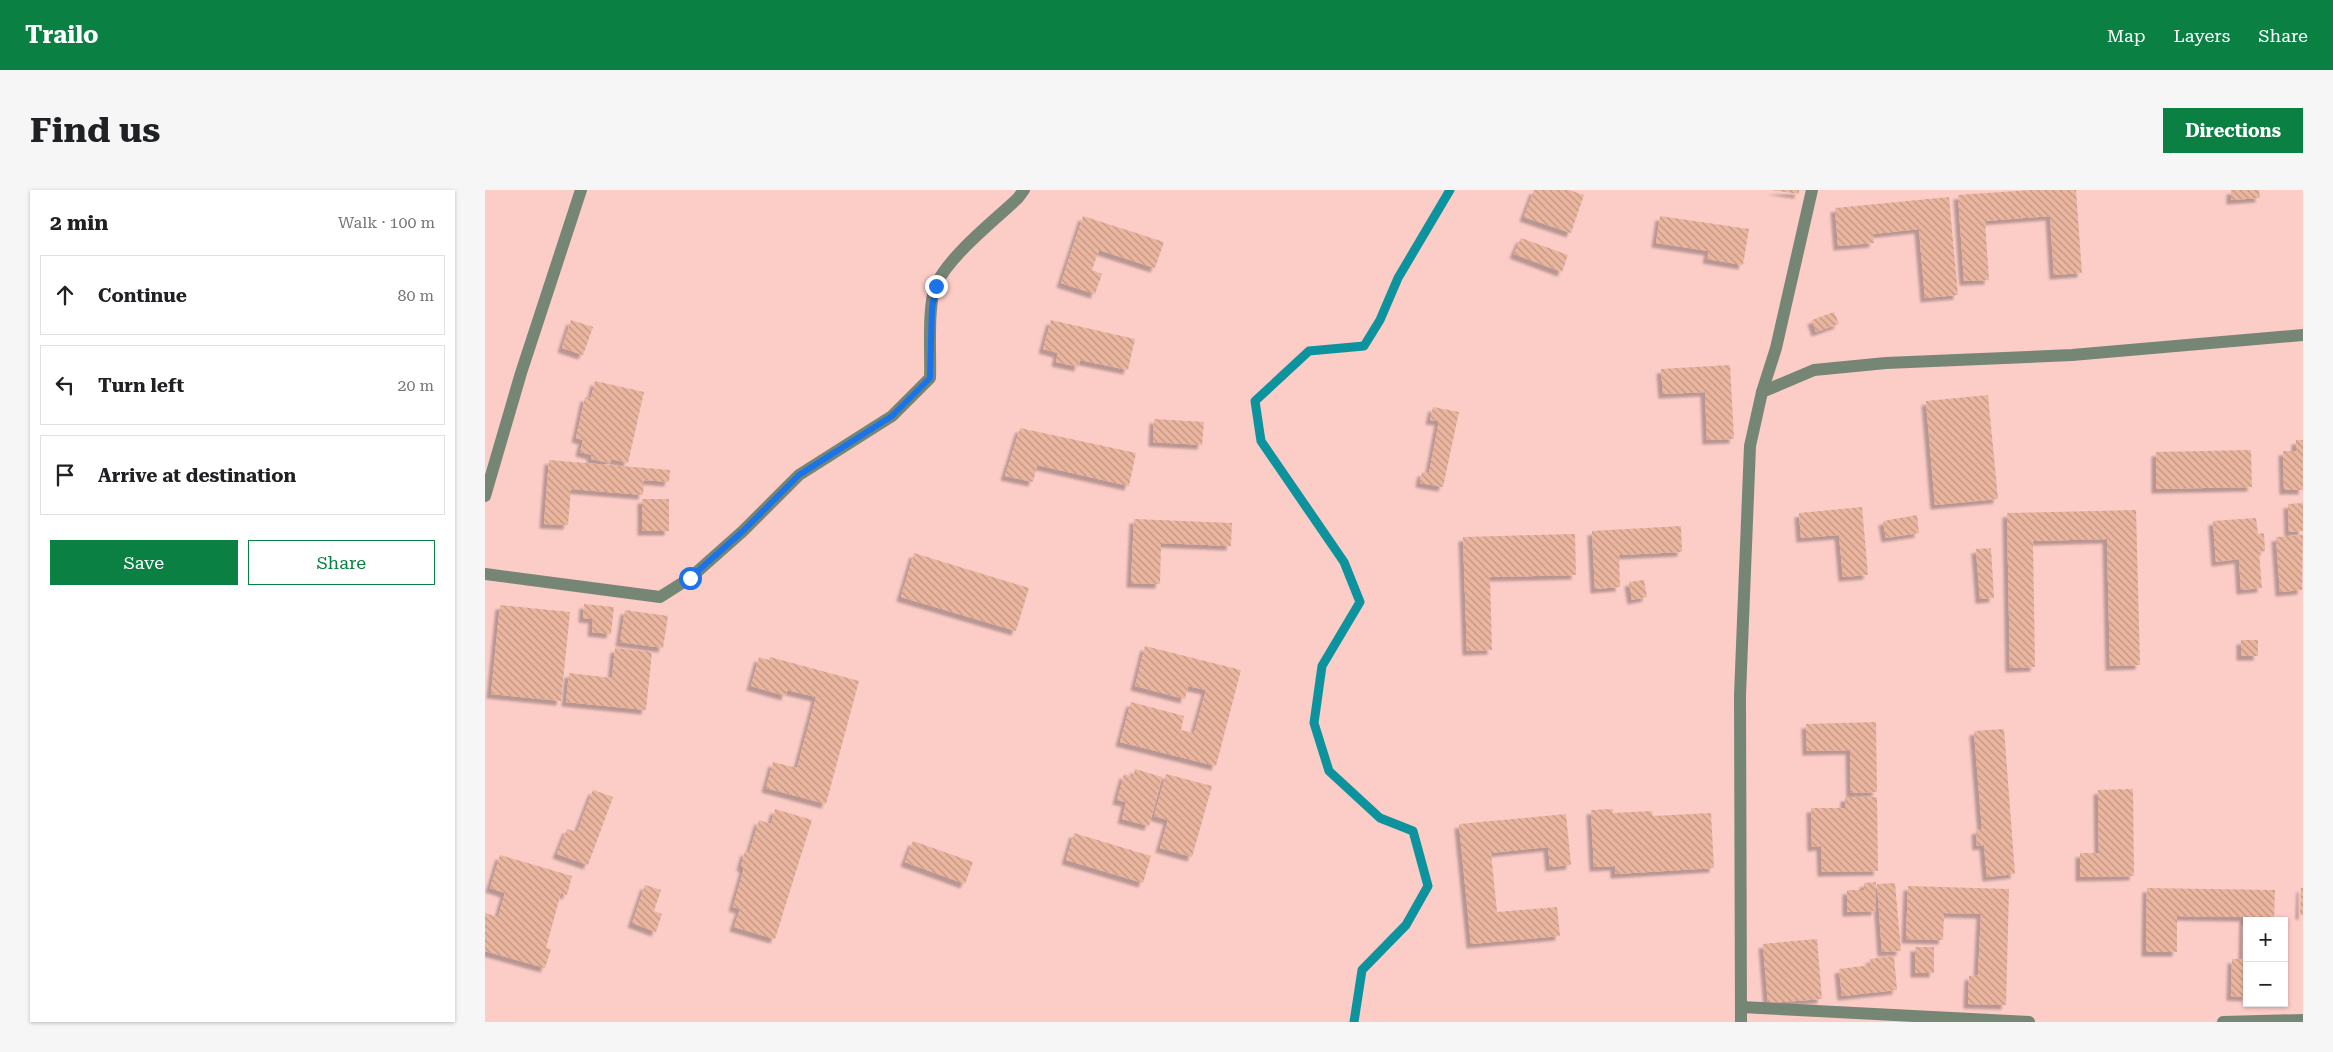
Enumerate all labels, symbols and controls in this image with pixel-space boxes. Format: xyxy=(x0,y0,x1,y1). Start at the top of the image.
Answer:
text: Trailo xyxy=(25,21,99,49)
text: Map xyxy=(2107,25,2146,46)
text: Layers xyxy=(2174,25,2230,46)
text: Share xyxy=(2258,25,2308,46)
button: Directions xyxy=(2163,108,2303,153)
text: Find us xyxy=(30,110,160,151)
text: 2 min xyxy=(50,211,108,235)
text: Walk · 100 m xyxy=(338,213,435,232)
route end xyxy=(925,275,948,298)
icon: ahead xyxy=(51,281,79,309)
text: Continue xyxy=(98,284,187,307)
text: 80 m xyxy=(397,286,434,305)
icon: left xyxy=(51,371,79,399)
text: Turn left xyxy=(98,374,184,397)
text: 20 m xyxy=(397,376,434,395)
icon: arrive xyxy=(51,461,79,489)
text: Arrive at destination xyxy=(98,464,296,487)
button: Save xyxy=(50,540,238,585)
button: Share xyxy=(248,540,435,585)
route start xyxy=(679,567,702,590)
map controls xyxy=(2243,917,2288,1007)
button: + xyxy=(2243,917,2288,962)
button: − xyxy=(2243,962,2288,1007)

